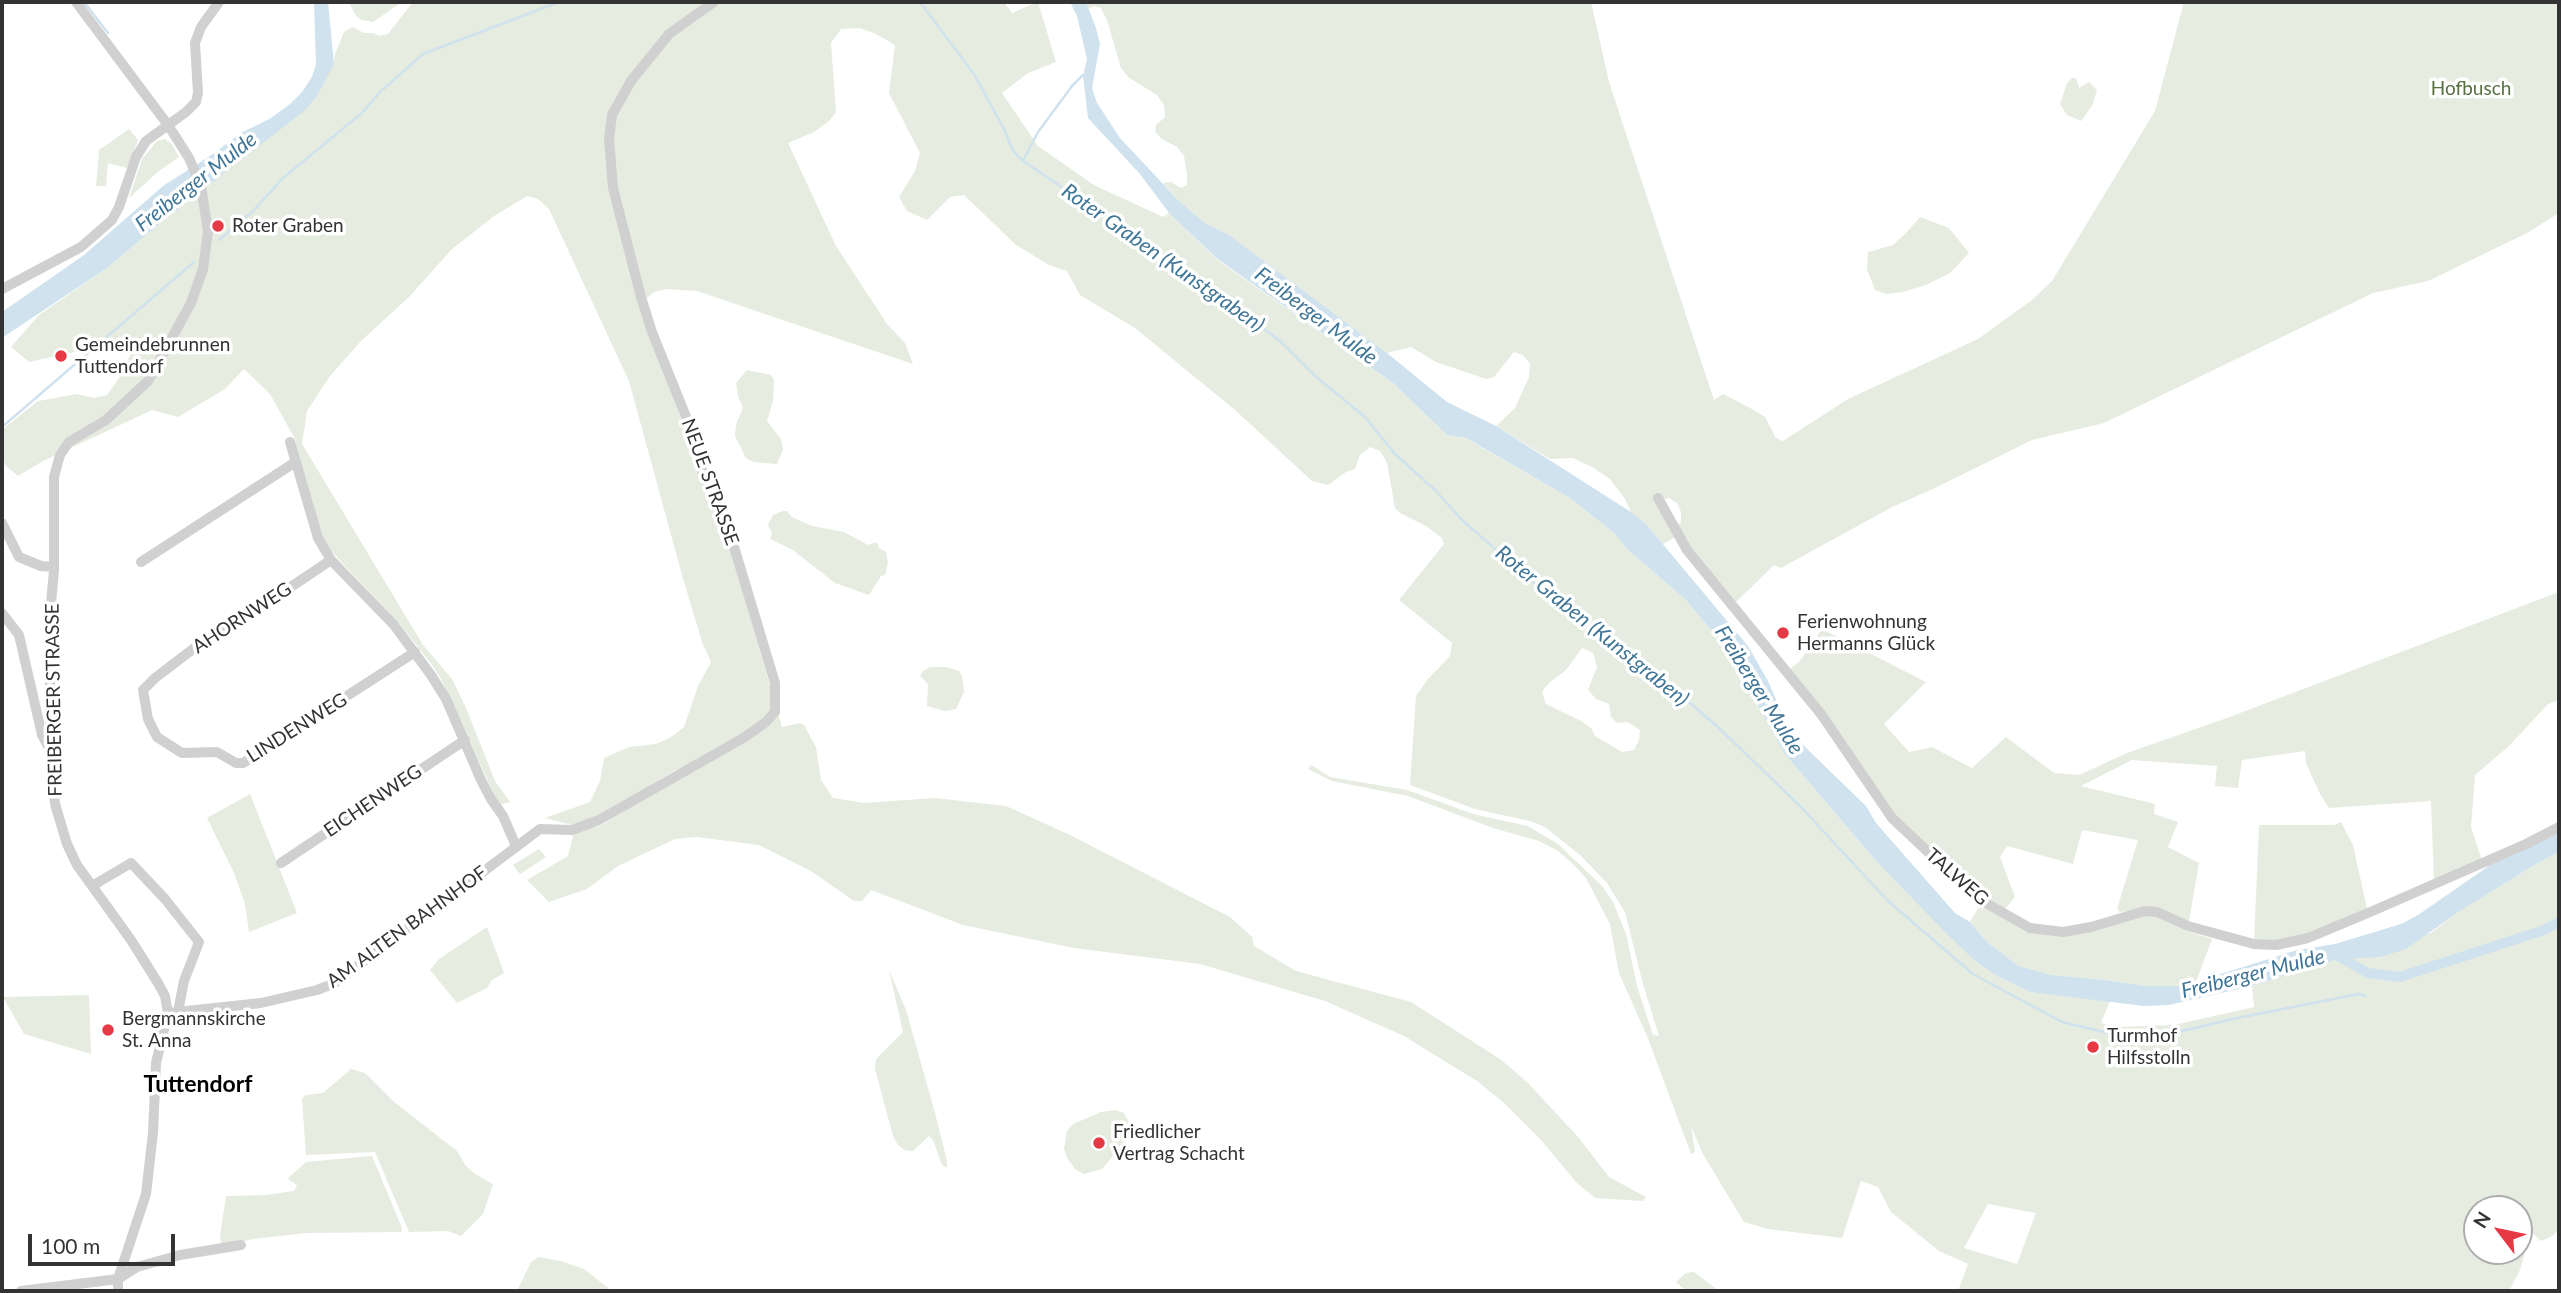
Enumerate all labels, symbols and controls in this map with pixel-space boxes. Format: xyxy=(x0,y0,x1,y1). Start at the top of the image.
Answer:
park label: Hofbusch xyxy=(2431,78,2511,100)
water label: Freiberger Mulde xyxy=(130,127,262,237)
water label: Roter Graben (Kunstgraben) xyxy=(1057,178,1269,338)
place label: Roter Graben xyxy=(232,215,344,237)
marker: Roter Graben xyxy=(210,218,226,234)
water label: Freiberger Mulde xyxy=(1250,262,1382,370)
place label: Gemeindebrunnen Tuttendorf xyxy=(75,334,230,378)
marker: Gemeindebrunnen Tuttendorf xyxy=(53,348,69,364)
street label: NEUE STRASSE xyxy=(677,416,743,548)
water label: Roter Graben (Kunstgraben) xyxy=(1490,540,1694,712)
street label: AHORNWEG xyxy=(188,578,296,658)
street label: FREIBERGER STRASSE xyxy=(41,603,67,797)
place label: Ferienwohnung Hermanns Glück xyxy=(1797,611,1935,655)
water label: Freiberger Mulde xyxy=(1709,621,1809,759)
marker: Ferienwohnung Hermanns Glück xyxy=(1775,625,1791,641)
street label: LINDENWEG xyxy=(243,688,351,768)
street label: EICHENWEG xyxy=(320,760,426,842)
street label: TALWEG xyxy=(1921,844,1993,910)
street label: AM ALTEN BAHNHOF xyxy=(323,861,491,993)
water label: Freiberger Mulde xyxy=(2179,944,2327,1004)
place label: Bergmannskirche St. Anna xyxy=(122,1008,266,1052)
marker: Bergmannskirche St. Anna xyxy=(100,1022,116,1038)
place label: Turmhof Hilfsstolln xyxy=(2107,1025,2191,1069)
marker: Turmhof Hilfsstolln xyxy=(2085,1039,2101,1055)
district label: Tuttendorf xyxy=(143,1071,253,1099)
place label: Friedlicher Vertrag Schacht xyxy=(1113,1121,1245,1165)
marker: Friedlicher Vertrag Schacht xyxy=(1091,1135,1107,1151)
north arrow xyxy=(2463,1195,2533,1265)
text: N xyxy=(2468,1207,2495,1232)
scale bar xyxy=(32,1220,178,1264)
text: 100 m xyxy=(41,1233,100,1258)

